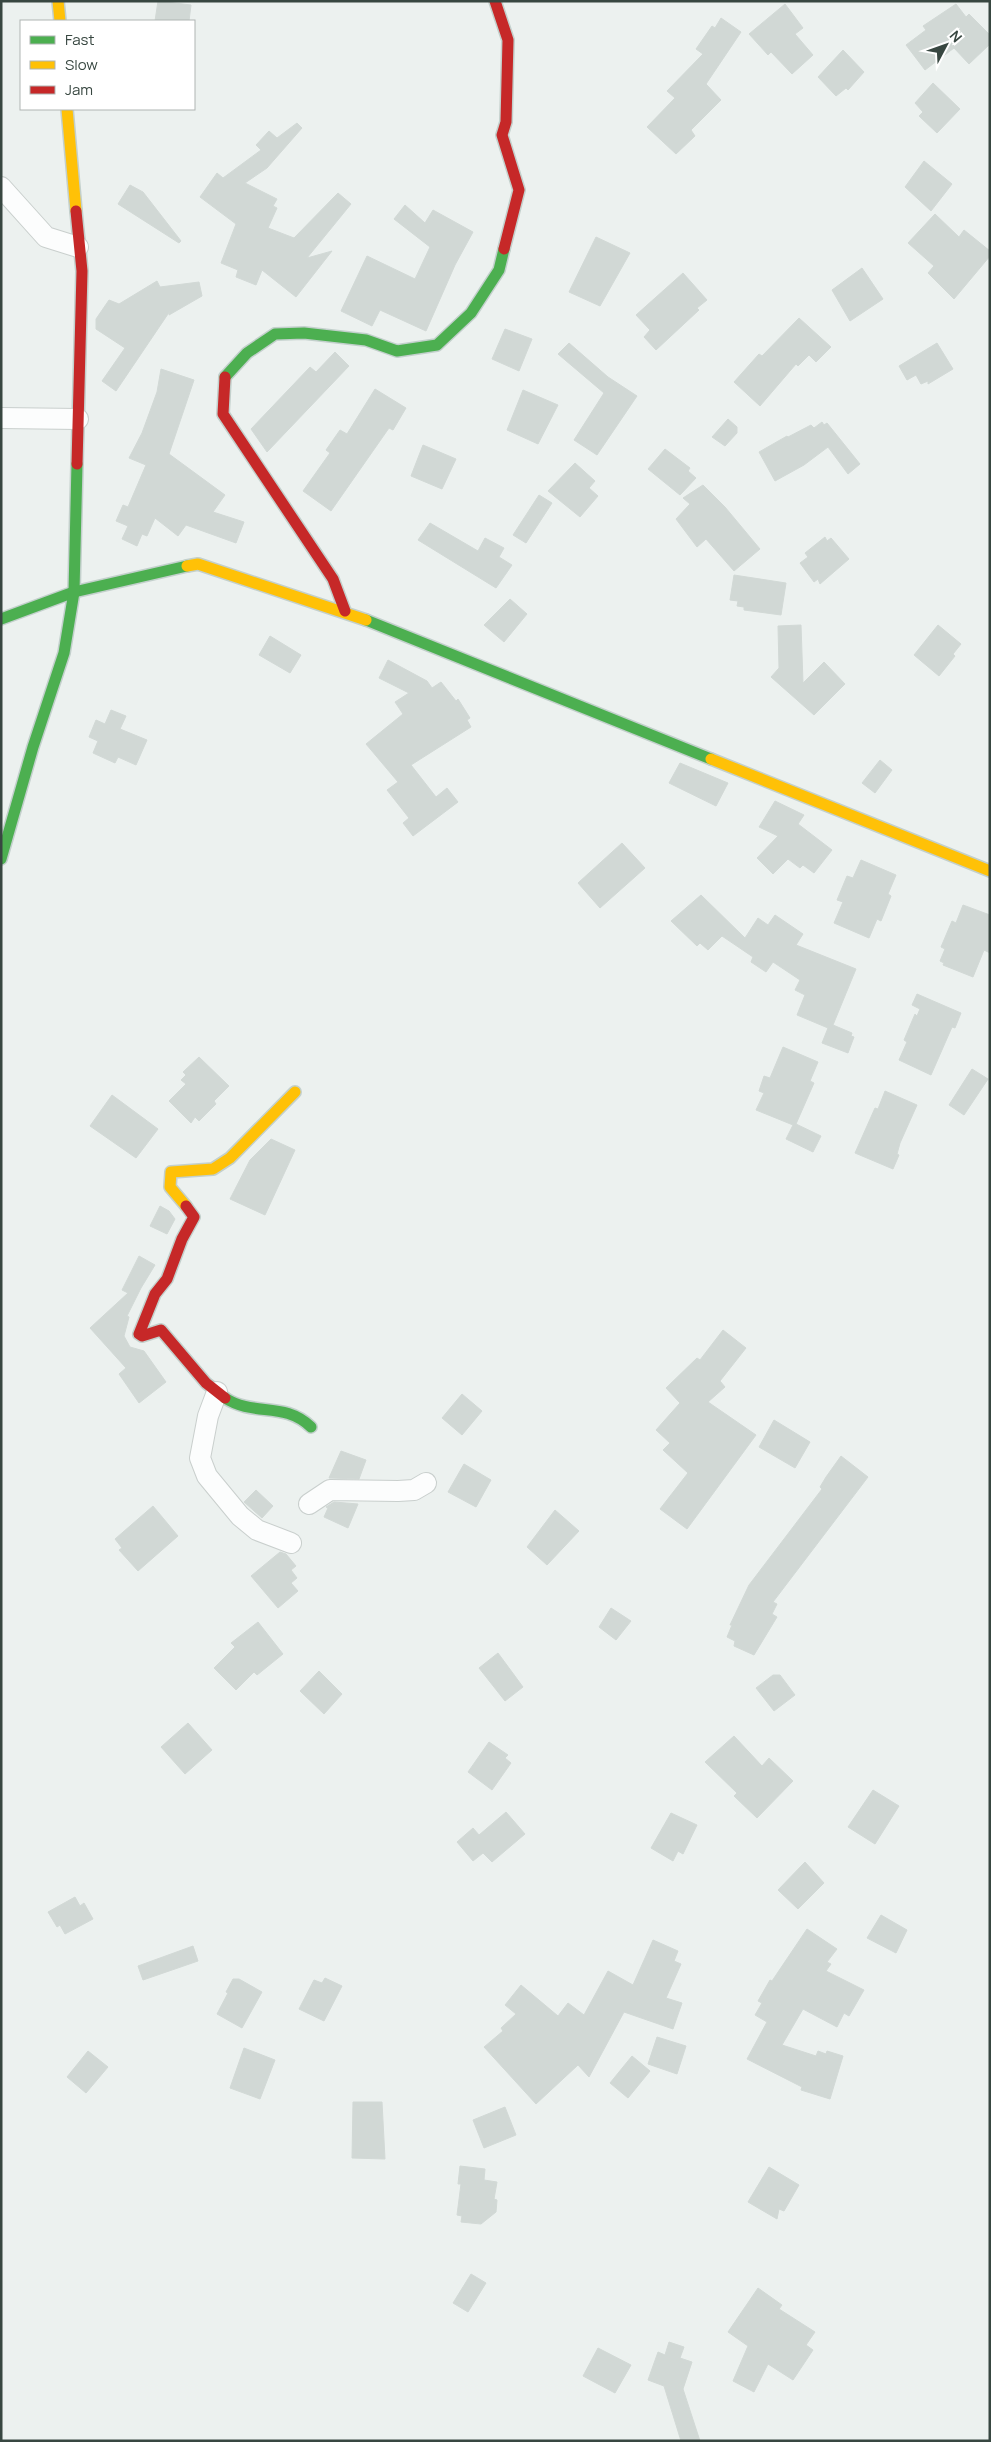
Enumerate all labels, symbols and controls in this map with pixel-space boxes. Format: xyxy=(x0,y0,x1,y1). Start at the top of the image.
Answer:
legend xyxy=(20,20,195,110)
north arrow xyxy=(921,20,971,70)
text: N xyxy=(946,26,967,46)
text: Fast xyxy=(65,29,94,50)
text: Slow xyxy=(65,54,98,75)
text: Jam xyxy=(65,79,93,100)

